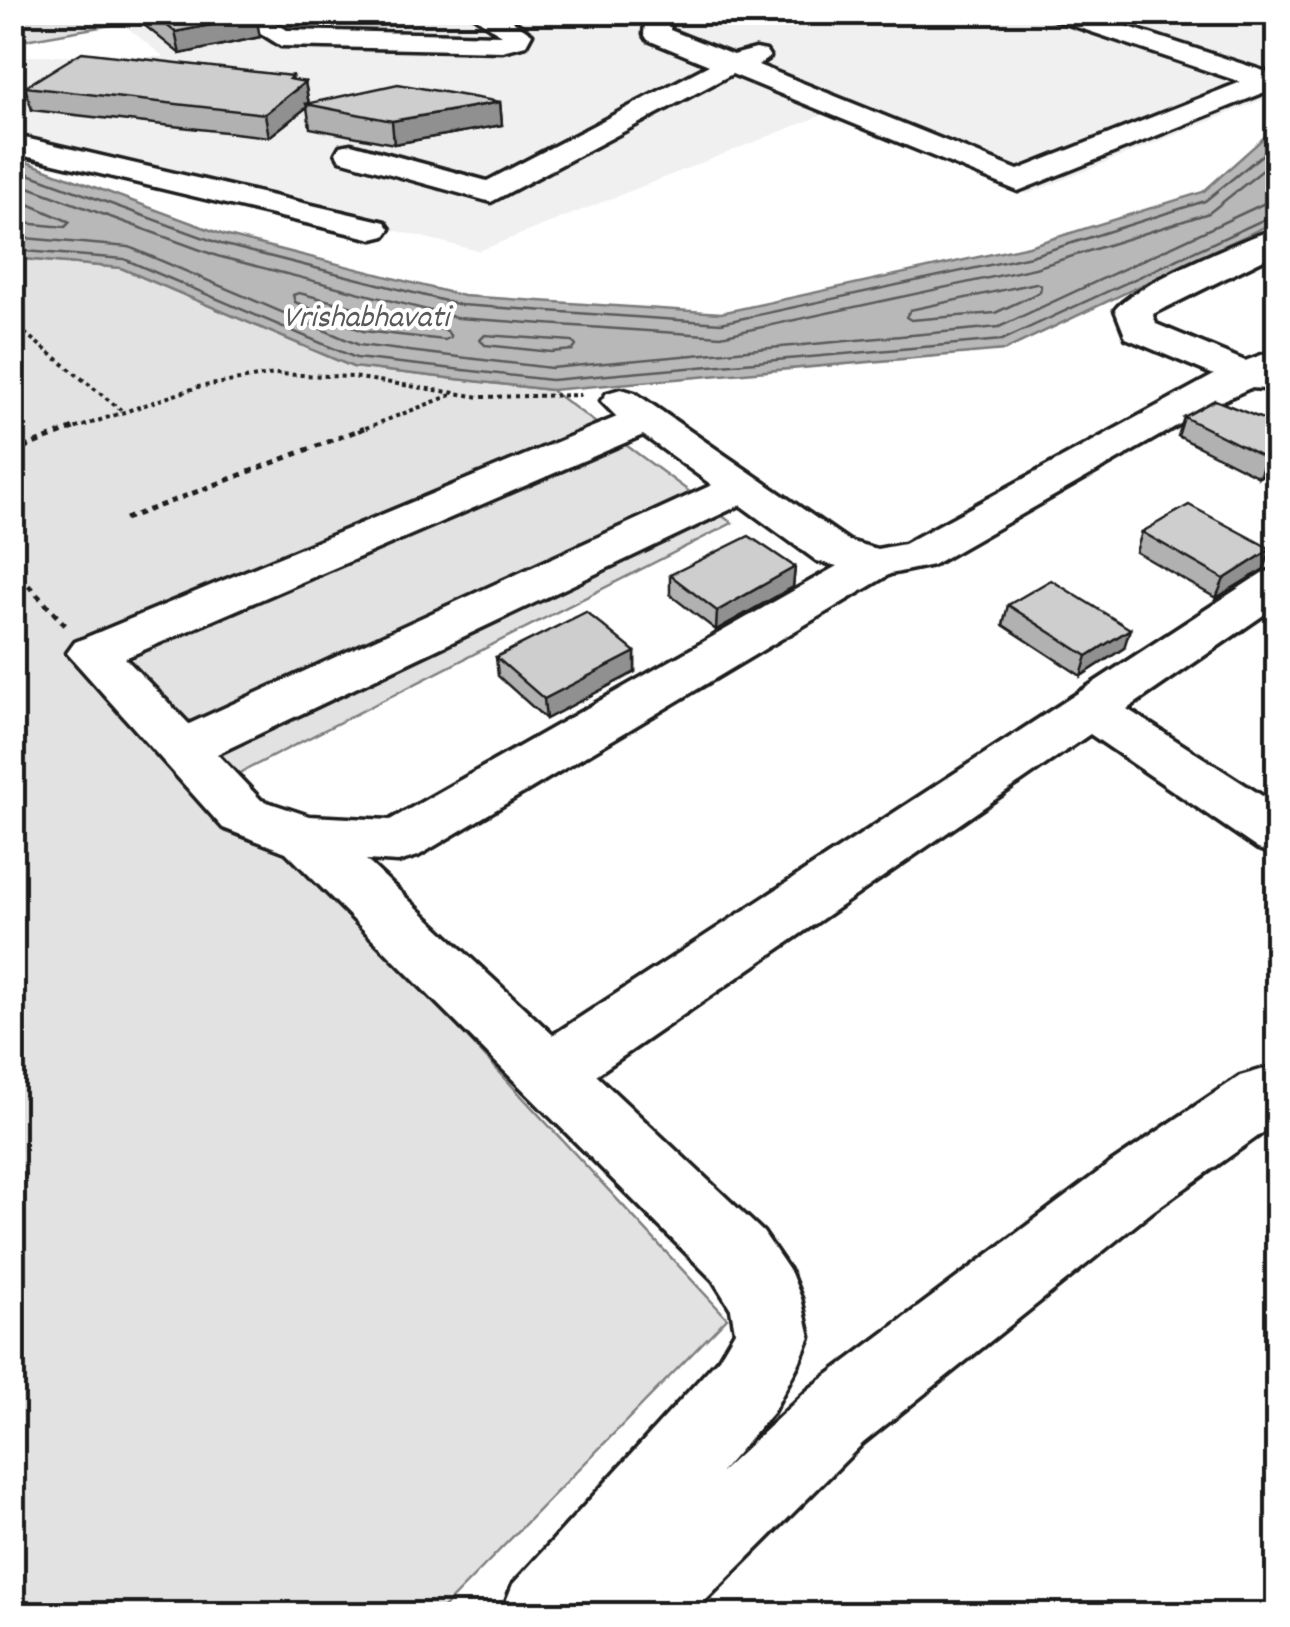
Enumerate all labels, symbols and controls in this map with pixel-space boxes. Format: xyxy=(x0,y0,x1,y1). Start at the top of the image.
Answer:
water label: Vrishabhavati xyxy=(283,297,454,343)

